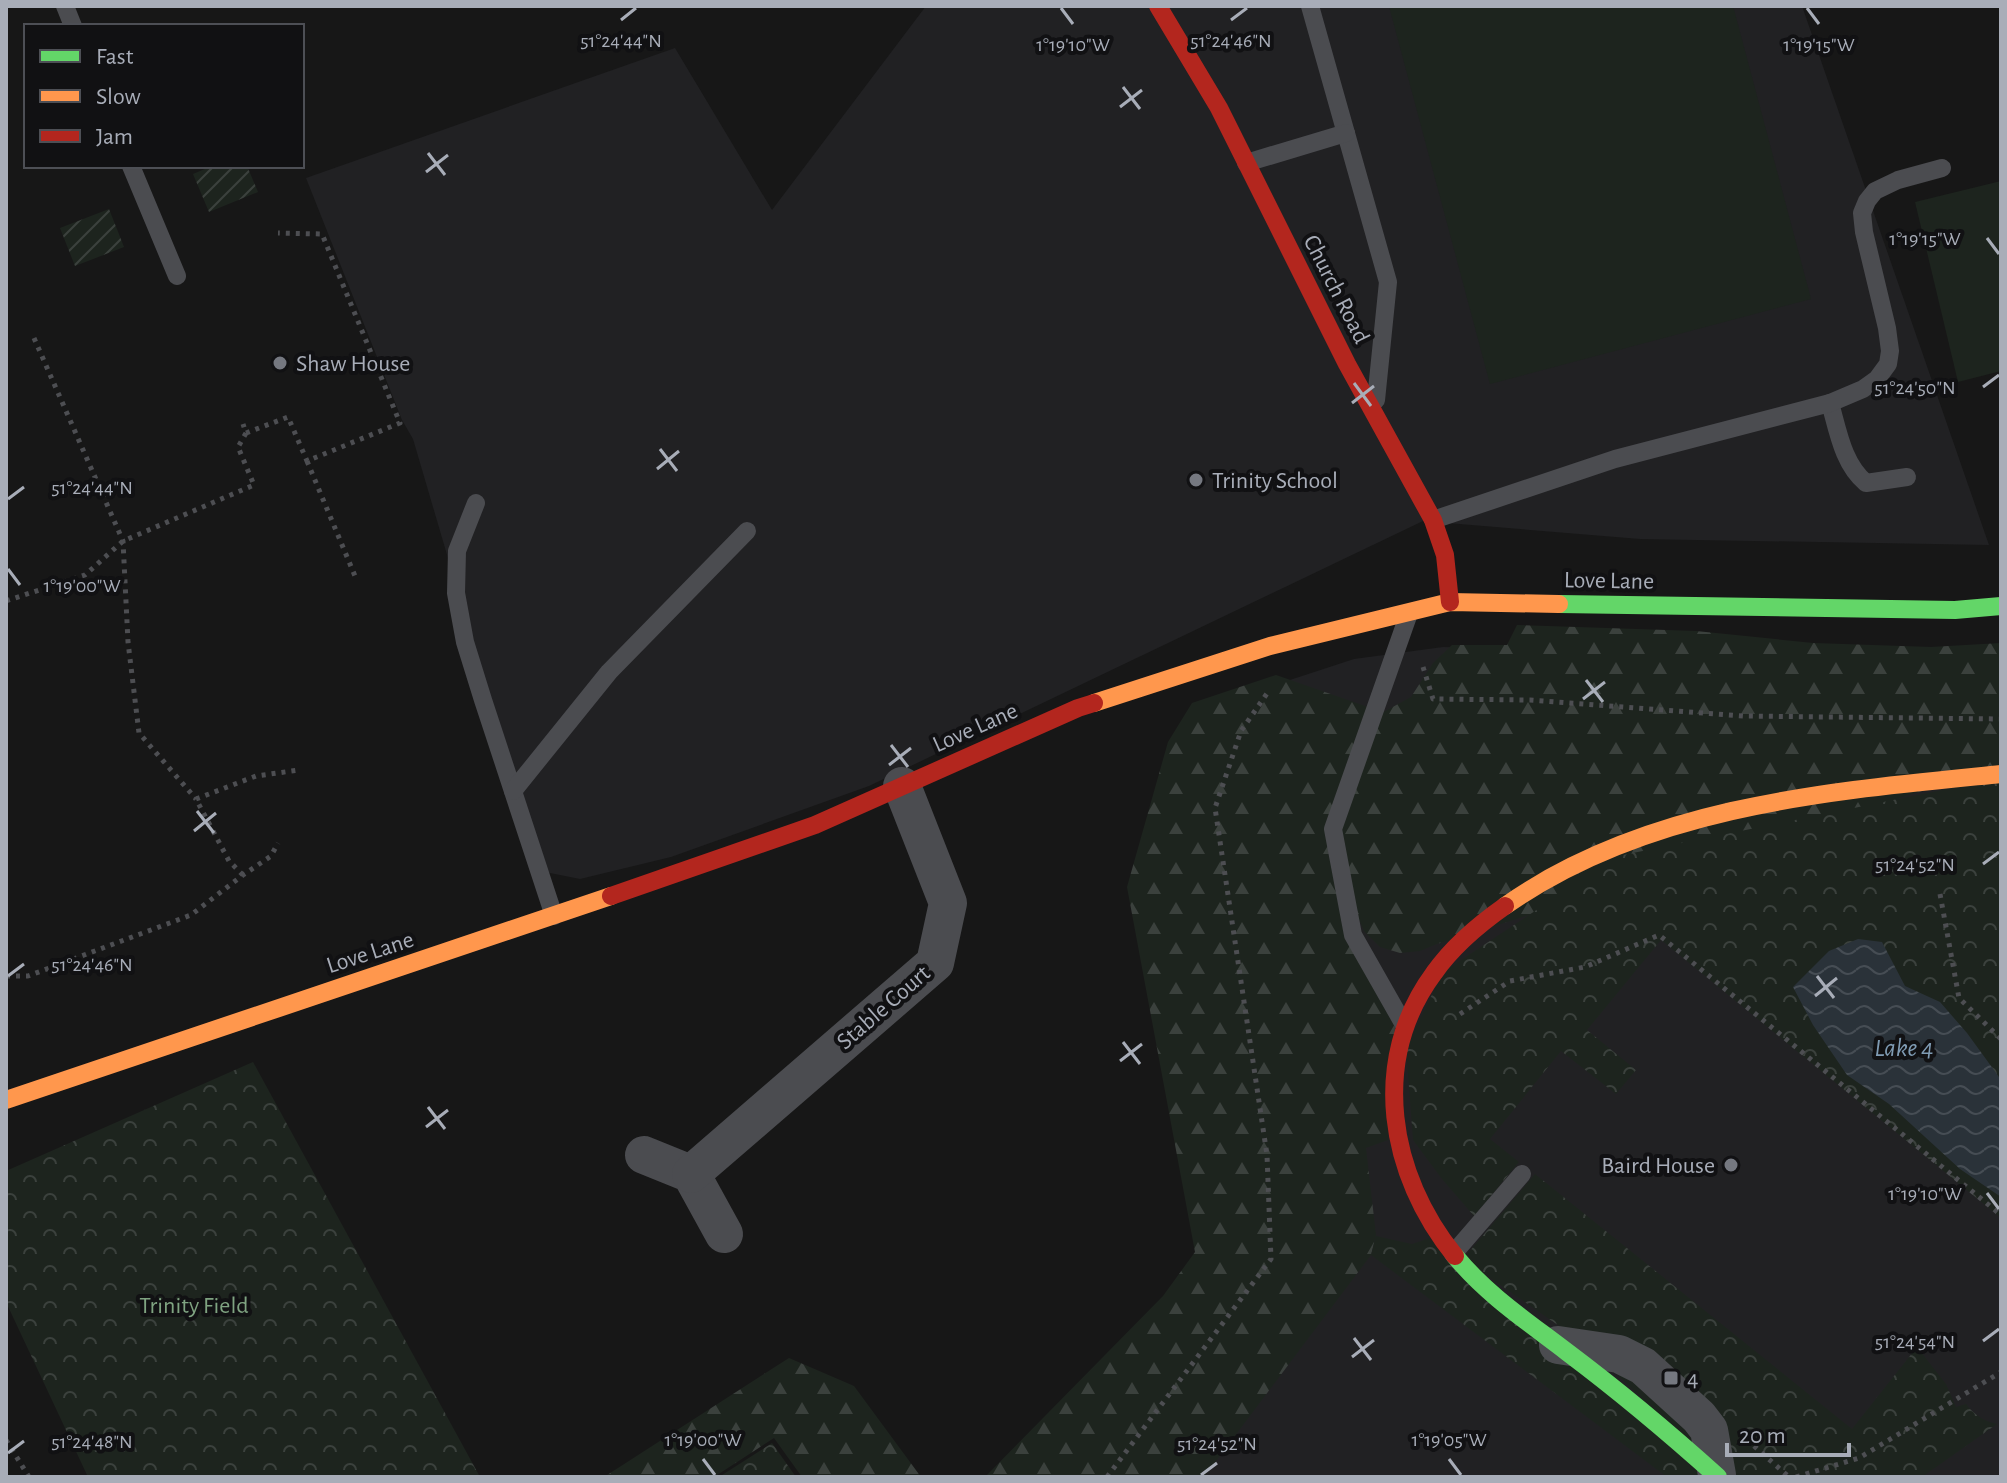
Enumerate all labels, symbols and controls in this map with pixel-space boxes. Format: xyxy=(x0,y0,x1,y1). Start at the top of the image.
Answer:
legend xyxy=(24,24,304,168)
text: 51°24'44"N xyxy=(580,31,662,51)
text: 51°24'46"N xyxy=(1190,31,1272,51)
text: 1°19'10"W xyxy=(1036,35,1110,55)
text: 1°19'15"W xyxy=(1783,35,1855,55)
text: Fast xyxy=(96,45,134,69)
text: Slow xyxy=(96,85,141,109)
text: Jam xyxy=(96,125,133,149)
text: 1°19'15"W xyxy=(1889,229,1961,249)
street label: Church Road xyxy=(1299,231,1374,348)
place label: Shaw House xyxy=(296,352,410,376)
marker: Shaw House xyxy=(271,354,289,372)
text: 51°24'50"N xyxy=(1874,378,1956,398)
place label: Trinity School xyxy=(1212,469,1338,493)
marker: Trinity School xyxy=(1187,471,1205,489)
text: 51°24'44"N xyxy=(51,478,133,498)
street label: Love Lane xyxy=(1564,568,1654,594)
text: 1°19'00"W xyxy=(43,576,121,596)
street label: Love Lane xyxy=(929,699,1021,757)
text: 51°24'52"N xyxy=(1875,855,1955,875)
street label: Love Lane xyxy=(324,928,417,978)
text: 51°24'46"N xyxy=(51,955,133,975)
street label: Stable Court xyxy=(833,961,935,1054)
water label: Lake 4 xyxy=(1874,1035,1934,1061)
place label: Baird House xyxy=(1601,1154,1715,1178)
marker: Baird House xyxy=(1722,1156,1740,1174)
text: 1°19'10"W xyxy=(1888,1184,1962,1204)
park label: Trinity Field xyxy=(139,1294,249,1318)
text: 51°24'54"N xyxy=(1875,1332,1955,1352)
place label: 4 xyxy=(1687,1367,1699,1391)
marker: 4 xyxy=(1662,1369,1680,1387)
scale bar xyxy=(1727,1407,1849,1457)
text: 20 m xyxy=(1739,1424,1786,1448)
text: 1°19'00"W xyxy=(664,1430,742,1450)
text: 1°19'05"W xyxy=(1412,1430,1487,1450)
text: 51°24'48"N xyxy=(51,1432,133,1452)
text: 51°24'52"N xyxy=(1177,1434,1257,1454)

